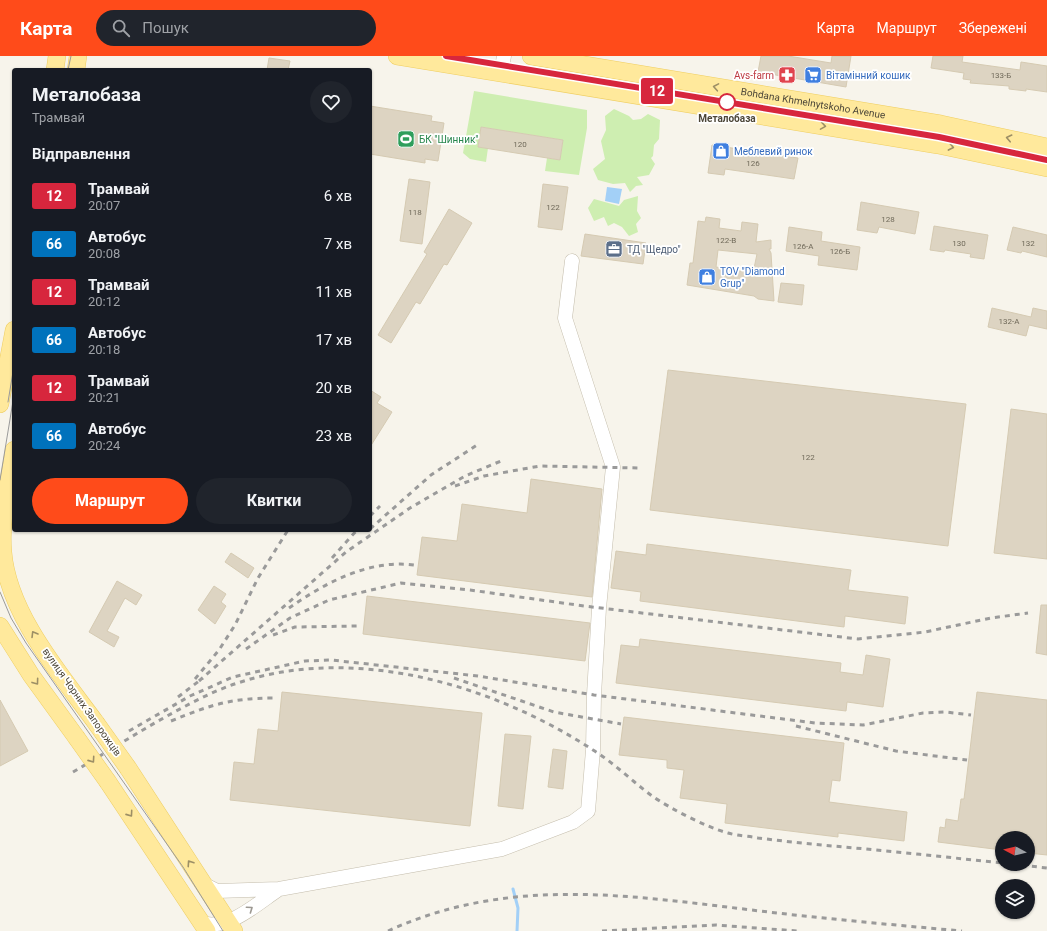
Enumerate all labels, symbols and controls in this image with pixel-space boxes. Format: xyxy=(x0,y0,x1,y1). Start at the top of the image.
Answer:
search box xyxy=(96,10,376,46)
text: Карта xyxy=(20,17,72,40)
icon: search xyxy=(110,17,132,39)
text: Пошук xyxy=(142,19,189,37)
text: Карта xyxy=(816,20,855,36)
text: Маршрут xyxy=(877,20,937,36)
text: Збережені xyxy=(959,20,1027,36)
pharmacy icon: Avs-farm xyxy=(777,65,797,85)
supermarket icon: Вітамінний кошик xyxy=(803,65,823,85)
place label: Avs-farm xyxy=(734,70,774,81)
place label: Вітамінний кошик xyxy=(826,70,911,81)
house number: 133-Б xyxy=(991,71,1011,80)
line badge: 12 xyxy=(639,78,675,104)
button: heart xyxy=(310,81,352,123)
text: Металобаза xyxy=(32,83,141,106)
text: 12 xyxy=(649,83,665,99)
one-way arrow xyxy=(712,83,719,92)
street label: Bohdana Khmelnytskoho Avenue xyxy=(740,85,886,120)
marker: Металобаза xyxy=(718,93,736,111)
text: Трамвай xyxy=(32,110,85,125)
place label: Металобаза xyxy=(698,113,756,124)
one-way arrow xyxy=(819,121,826,130)
sports icon: БК "Шинник" xyxy=(396,129,416,149)
place label: БК "Шинник" xyxy=(419,134,479,145)
one-way arrow xyxy=(1006,134,1013,143)
house number: 120 xyxy=(513,140,527,149)
shop icon: Меблевий ринок xyxy=(711,141,731,161)
one-way arrow xyxy=(948,143,954,151)
text: Відправлення xyxy=(32,145,130,163)
place label: Меблевий ринок xyxy=(734,146,813,157)
house number: 126 xyxy=(746,159,760,168)
text: Трамвай xyxy=(88,180,149,198)
text: 6 хв xyxy=(324,187,352,205)
text: 12 xyxy=(46,188,62,204)
text: 20:07 xyxy=(88,198,120,213)
house number: 122 xyxy=(546,203,560,212)
house number: 118 xyxy=(408,208,422,217)
house number: 128 xyxy=(881,215,895,224)
text: Автобус xyxy=(88,228,146,246)
text: 7 хв xyxy=(324,235,352,253)
text: 66 xyxy=(46,236,62,252)
house number: 122-В xyxy=(716,236,736,245)
office icon: ТД "Щедро" xyxy=(604,239,624,259)
house number: 130 xyxy=(952,239,966,248)
house number: 132 xyxy=(1021,239,1035,248)
house number: 126-А xyxy=(793,242,814,251)
place label: ТД "Щедро" xyxy=(627,244,681,255)
text: 20:08 xyxy=(88,246,120,261)
house number: 126-Б xyxy=(830,247,850,256)
place label: TOV "Diamond Grup" xyxy=(720,266,785,289)
shop icon: TOV "Diamond Grup" xyxy=(697,267,717,287)
text: Трамвай xyxy=(88,276,149,294)
text: 11 хв xyxy=(315,283,352,301)
text: 12 xyxy=(46,284,62,300)
text: 20:12 xyxy=(88,294,120,309)
house number: 132-А xyxy=(999,317,1020,326)
text: Автобус xyxy=(88,324,146,342)
text: 17 хв xyxy=(315,331,352,349)
text: 66 xyxy=(46,332,62,348)
text: 20:18 xyxy=(88,342,120,357)
text: Трамвай xyxy=(88,372,149,390)
text: 20 хв xyxy=(315,379,352,397)
text: 12 xyxy=(46,380,62,396)
text: 20:21 xyxy=(88,390,120,405)
text: Автобус xyxy=(88,420,146,438)
text: 23 хв xyxy=(315,427,352,445)
text: 66 xyxy=(46,428,62,444)
text: 20:24 xyxy=(88,438,120,453)
house number: 122 xyxy=(801,453,815,462)
button: Маршрут xyxy=(32,478,188,524)
button: Квитки xyxy=(196,478,352,524)
one-way arrow xyxy=(32,631,39,638)
street label: вулиця Чорних Запорожців xyxy=(41,646,124,758)
one-way arrow xyxy=(31,677,38,684)
one-way arrow xyxy=(87,755,94,762)
one-way arrow xyxy=(125,810,133,817)
north arrow xyxy=(995,831,1035,871)
map controls xyxy=(995,831,1035,919)
one-way arrow xyxy=(187,860,195,867)
button: layers xyxy=(995,879,1035,919)
one-way arrow xyxy=(246,906,253,914)

